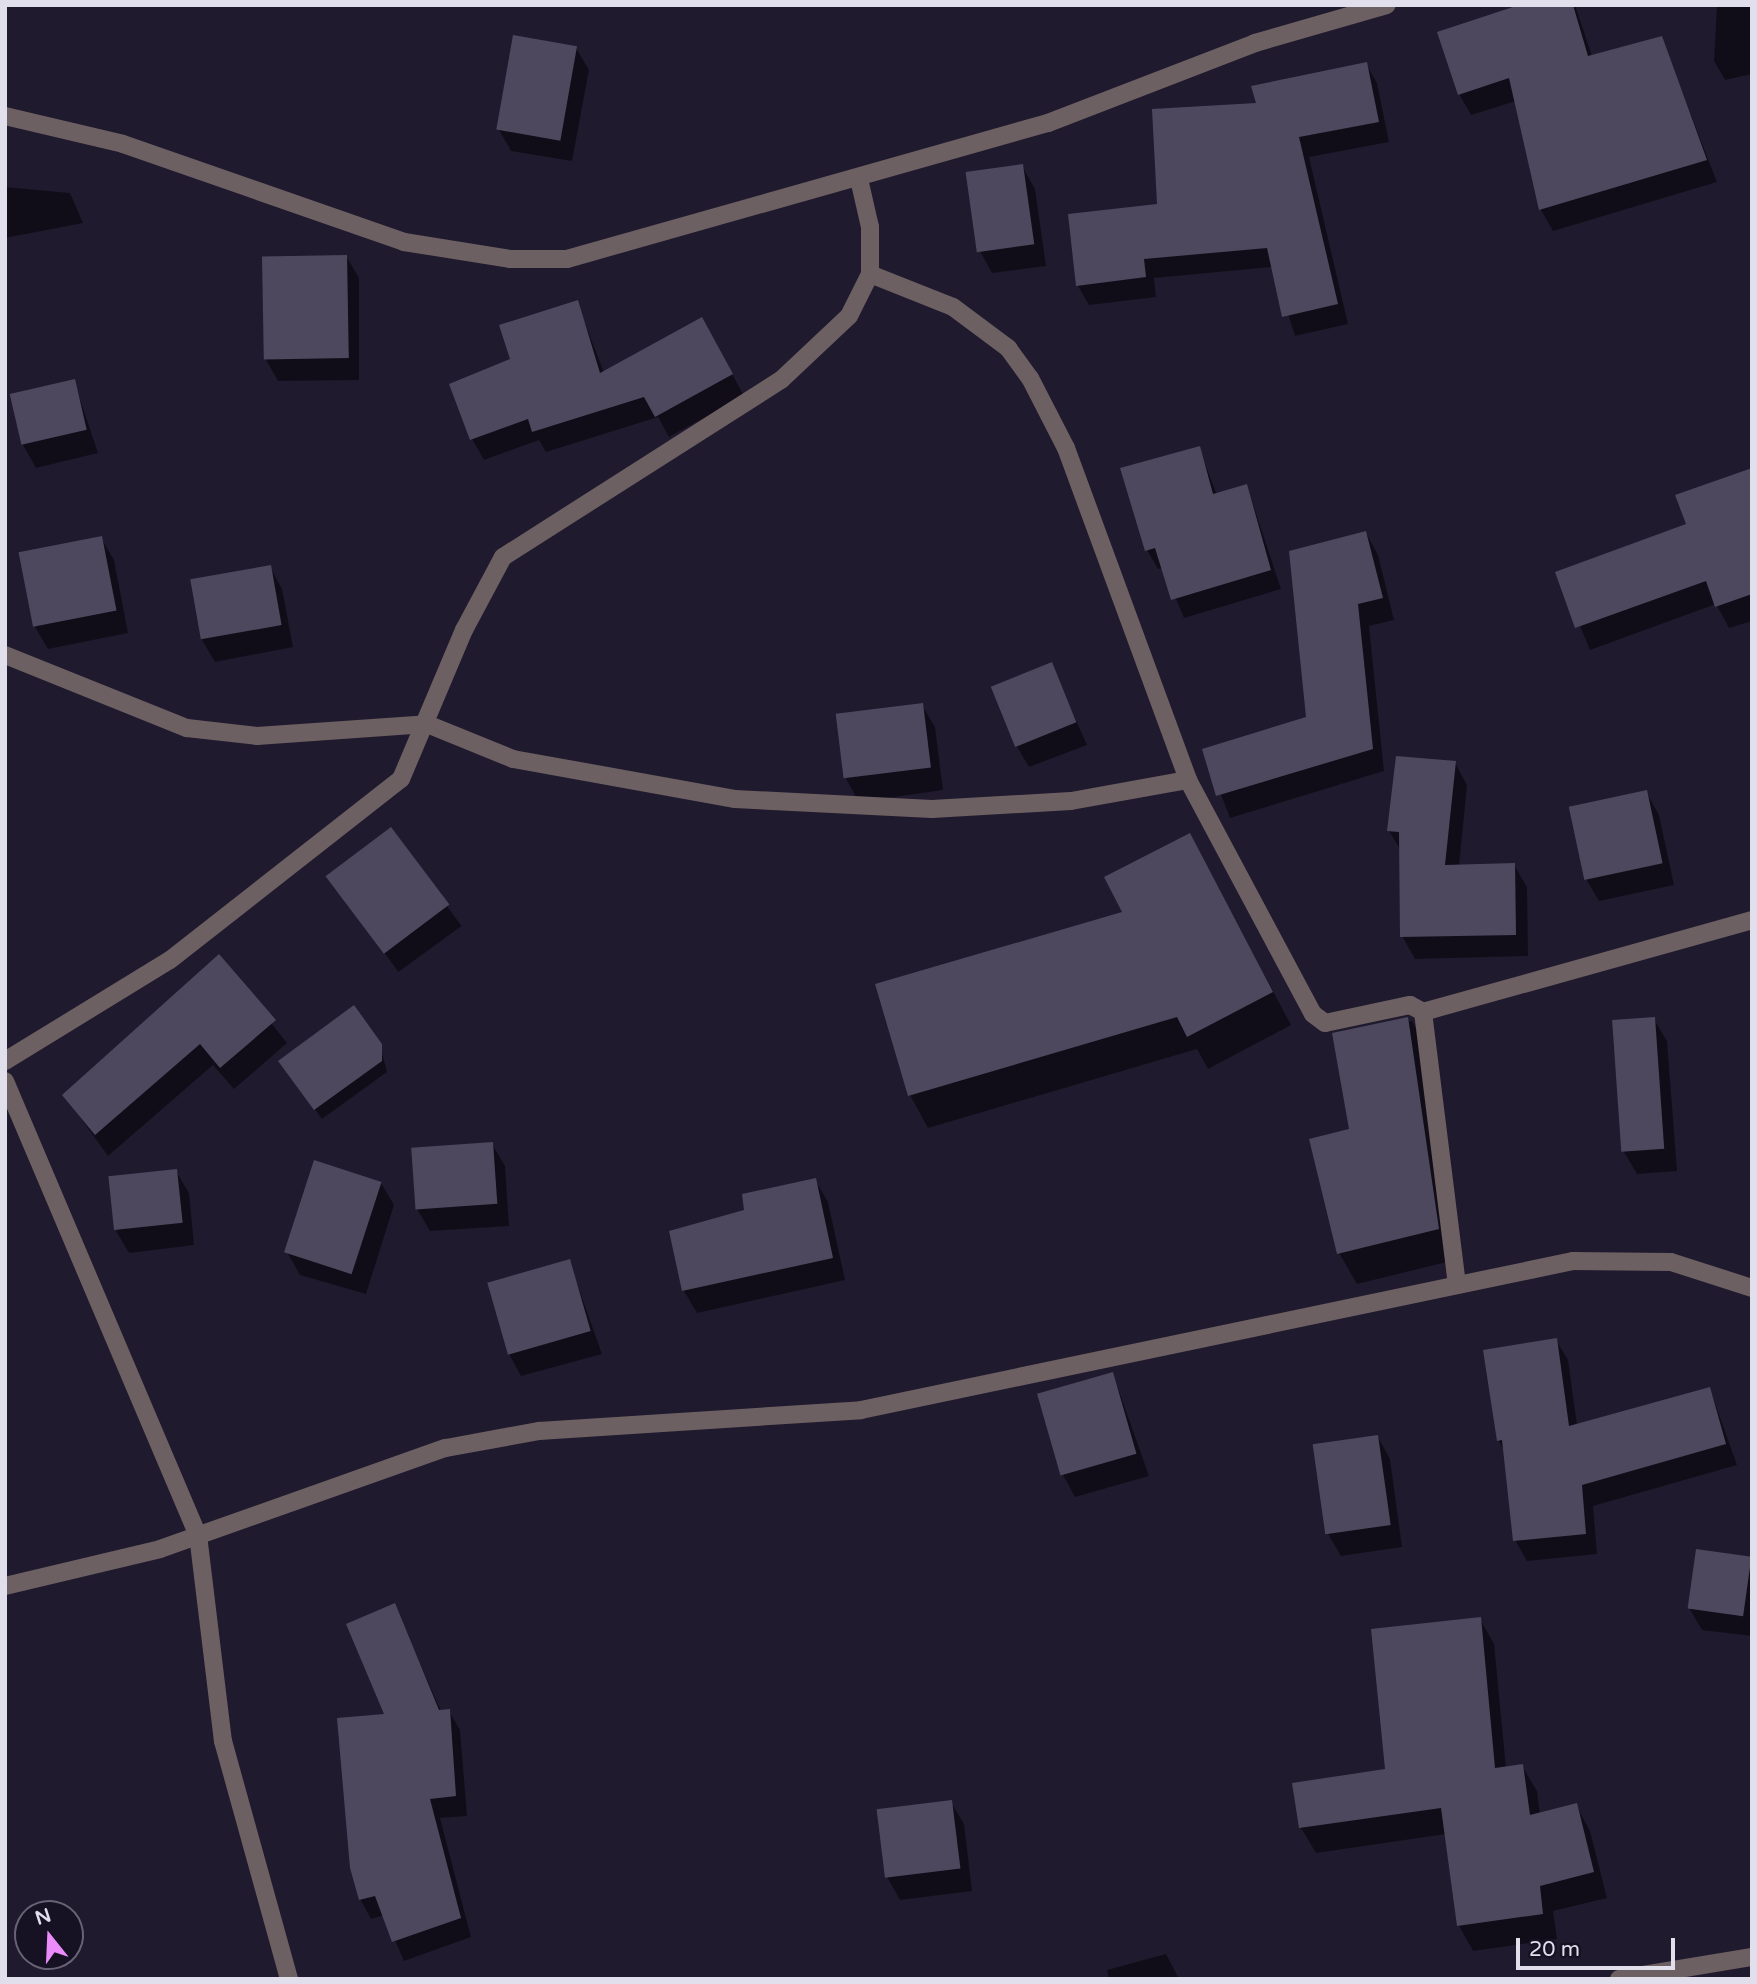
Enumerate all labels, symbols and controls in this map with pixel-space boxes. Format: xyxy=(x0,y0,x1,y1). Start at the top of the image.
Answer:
north arrow xyxy=(14,1900,84,1970)
text: N xyxy=(32,1904,54,1930)
scale bar xyxy=(1519,1924,1678,1968)
text: 20 m xyxy=(1529,1937,1580,1962)

